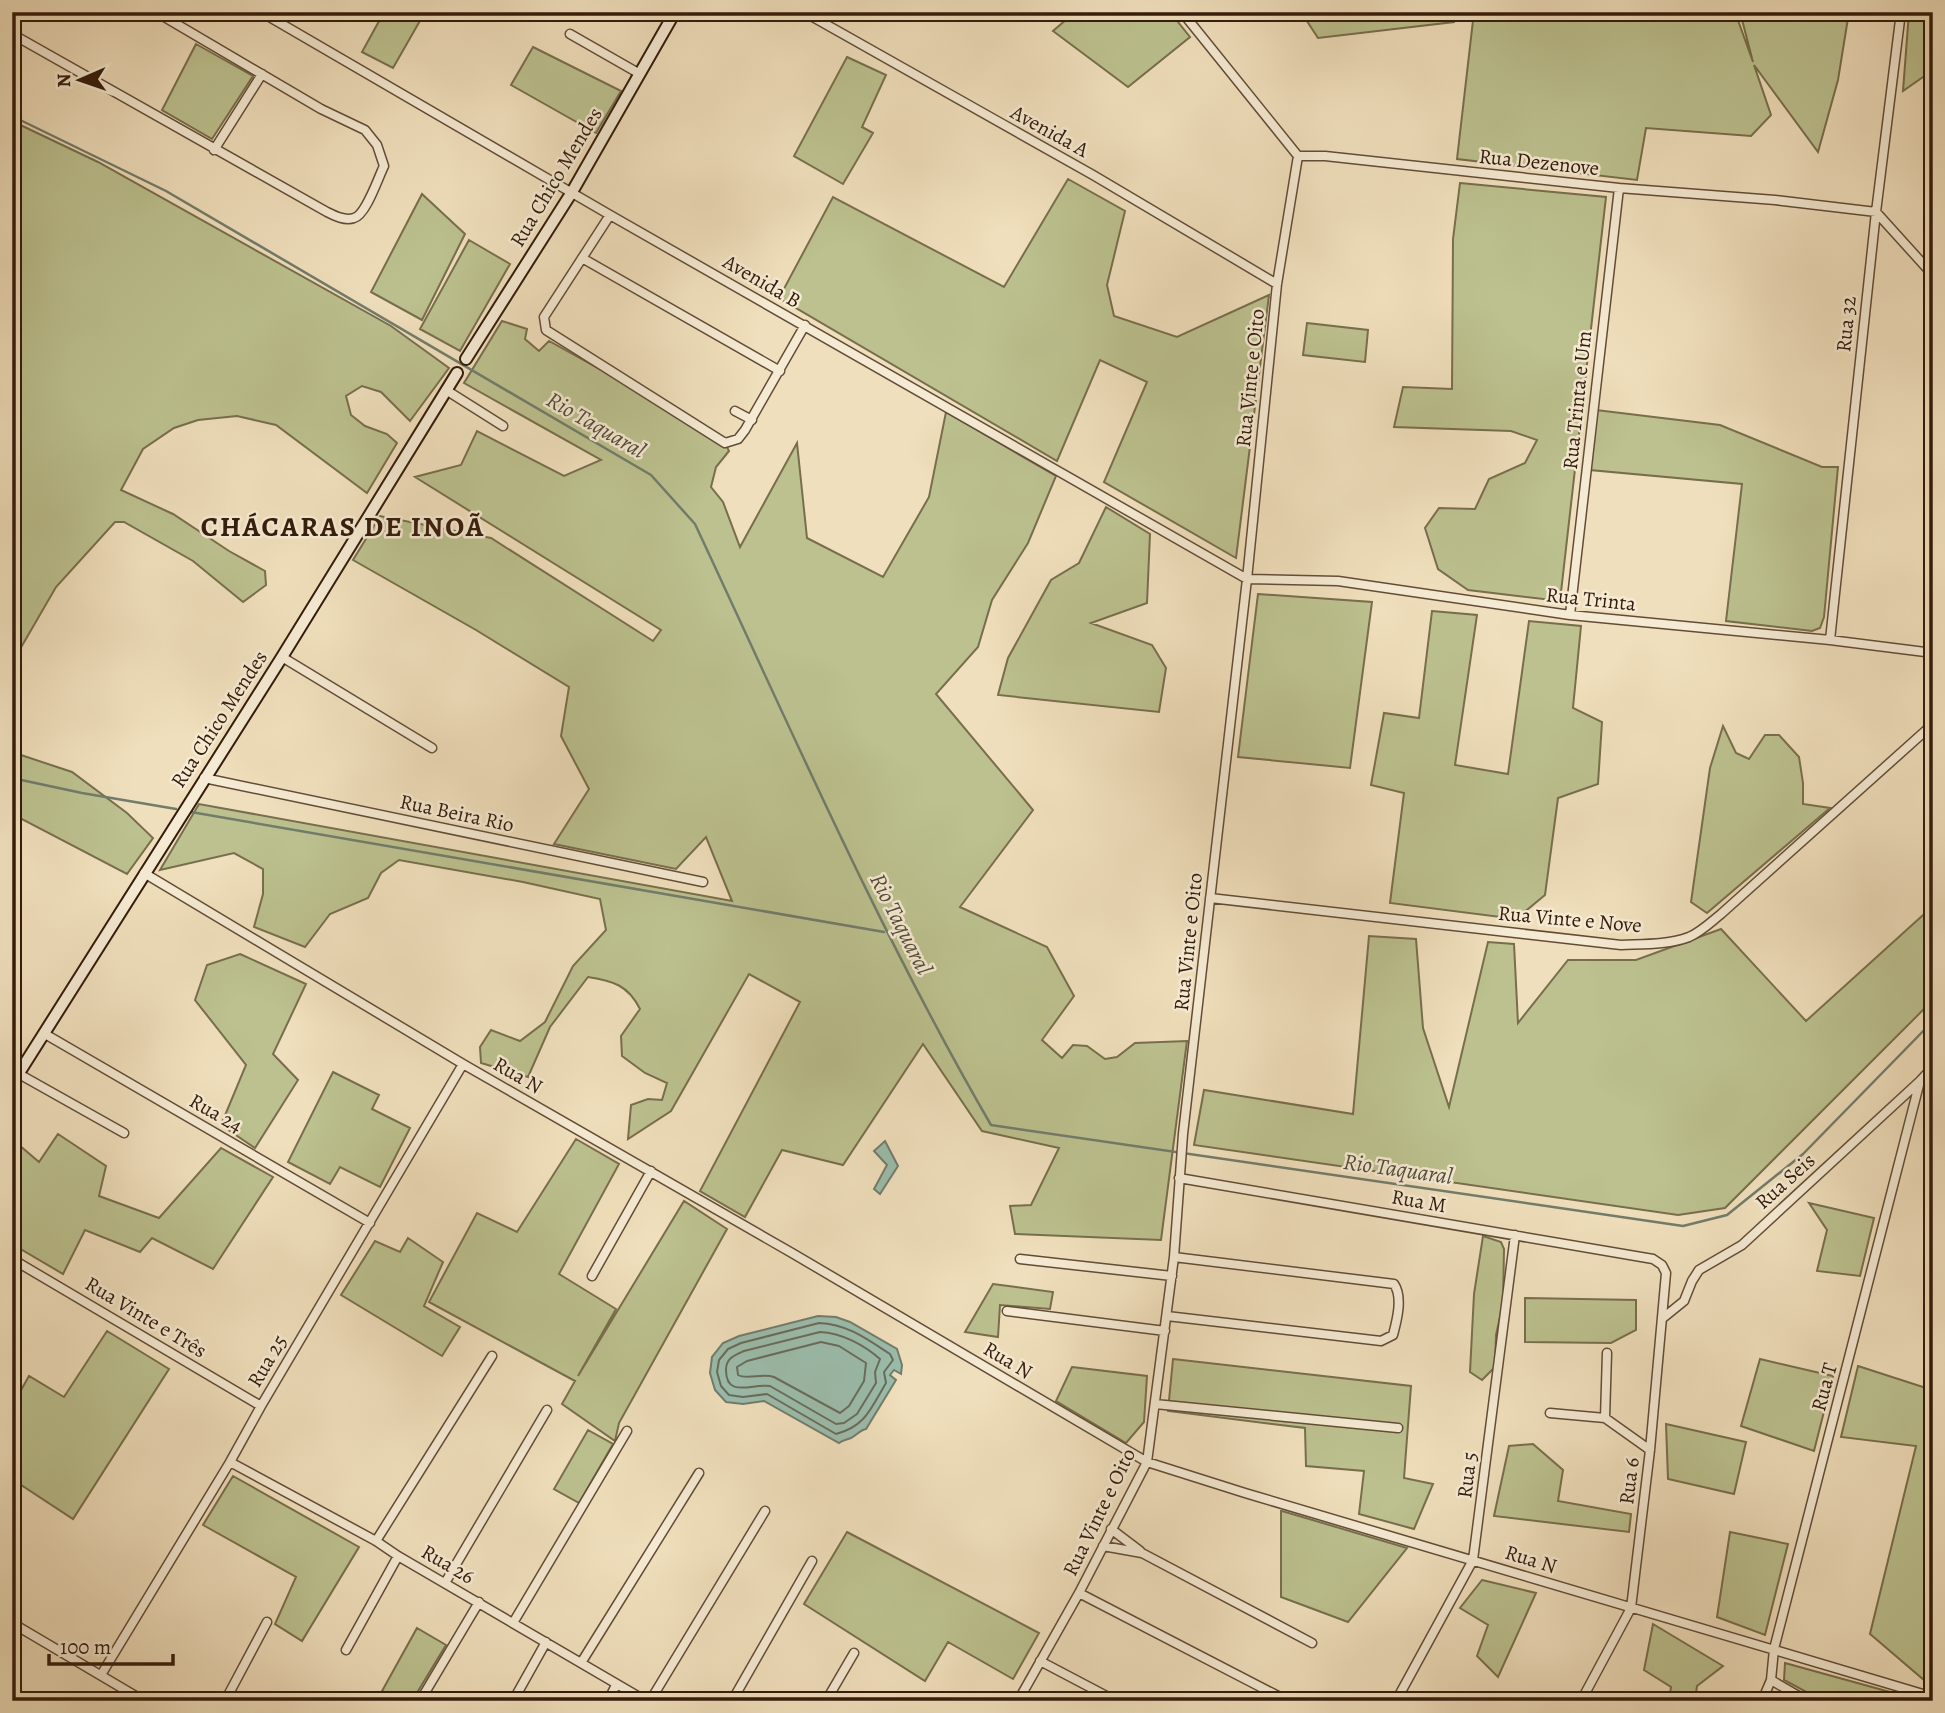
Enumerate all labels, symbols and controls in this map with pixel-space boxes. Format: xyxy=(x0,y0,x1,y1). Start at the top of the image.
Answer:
north arrow xyxy=(46,46,116,116)
text: N xyxy=(51,73,77,88)
street label: Avenida A xyxy=(1005,98,1095,164)
street label: Rua Chico Mendes xyxy=(503,102,609,252)
street label: Rua Dezenove xyxy=(1477,142,1601,182)
street label: Avenida B xyxy=(717,247,806,314)
street label: Rua 32 xyxy=(1829,295,1863,353)
street label: Rua Vinte e Oito xyxy=(1229,308,1271,448)
street label: Rua Trinta e Um xyxy=(1556,329,1598,471)
water label: Rio Taquaral xyxy=(541,384,652,466)
district label: CHÁCARAS DE INOÃ xyxy=(201,508,485,546)
street label: Rua Trinta xyxy=(1545,580,1638,618)
street label: Rua Chico Mendes xyxy=(164,645,274,793)
street label: Rua Beira Rio xyxy=(397,787,517,839)
water label: Rio Taquaral xyxy=(862,868,940,980)
street label: Rua Vinte e Oito xyxy=(1167,872,1209,1012)
street label: Rua Vinte e Nove xyxy=(1497,899,1643,939)
street label: Rua N xyxy=(488,1050,548,1100)
street label: Rua 24 xyxy=(184,1087,248,1139)
water label: Rio Taquaral xyxy=(1341,1146,1455,1192)
street label: Rua Seis xyxy=(1749,1147,1821,1215)
street label: Rua M xyxy=(1389,1182,1449,1220)
street label: Rua Vinte e Três xyxy=(80,1270,212,1364)
street label: Rua 25 xyxy=(240,1330,294,1392)
street label: Rua N xyxy=(978,1334,1038,1386)
street label: Rua T xyxy=(1804,1359,1844,1414)
street label: Rua Vinte e Oito xyxy=(1056,1443,1142,1581)
street label: Rua 5 xyxy=(1450,1450,1484,1500)
street label: Rua 6 xyxy=(1612,1456,1646,1506)
street label: Rua 26 xyxy=(416,1538,480,1591)
street label: Rua N xyxy=(1502,1538,1560,1580)
scale bar xyxy=(49,1622,173,1666)
text: 100 m xyxy=(60,1633,111,1661)

